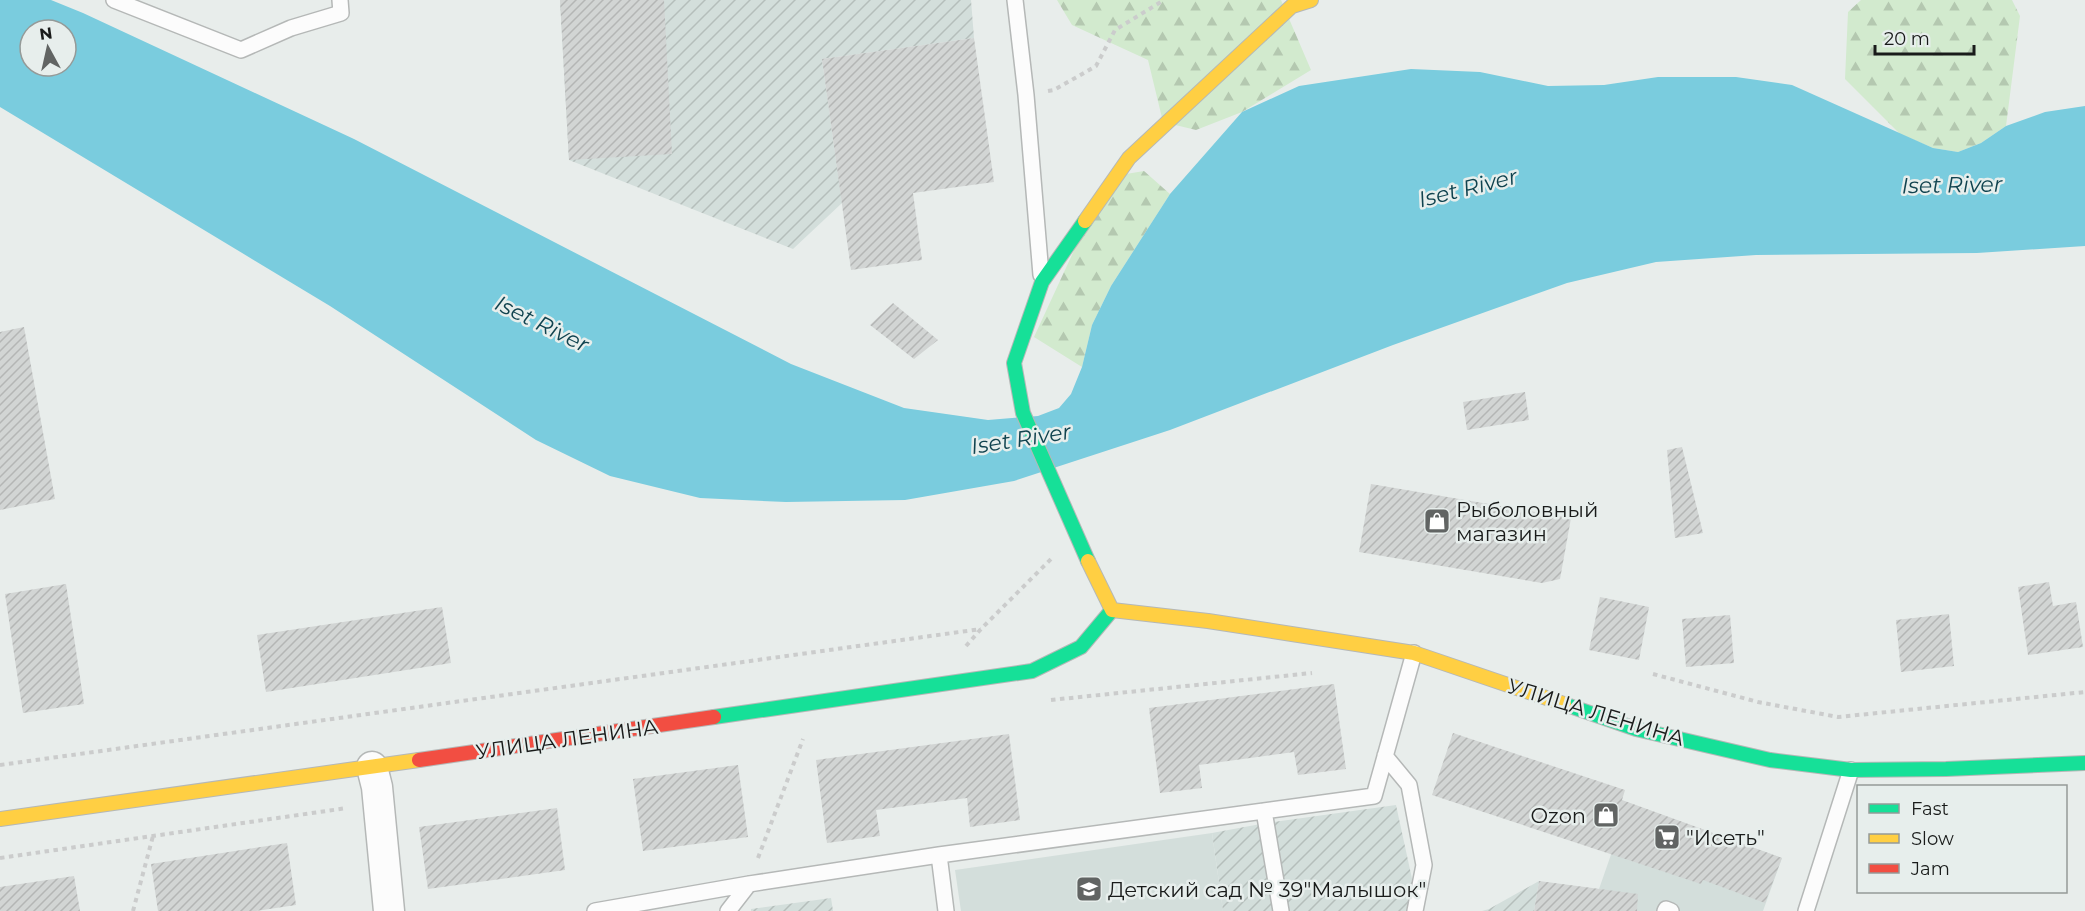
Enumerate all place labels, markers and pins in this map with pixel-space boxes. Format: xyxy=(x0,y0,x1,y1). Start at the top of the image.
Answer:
place label: Рыболовный магазин xyxy=(1456,497,1599,546)
shop icon: Рыболовный магазин xyxy=(1422,506,1452,536)
shop icon: Ozon xyxy=(1591,800,1621,830)
place label: Ozon xyxy=(1530,803,1586,828)
supermarket icon: "Исеть" xyxy=(1652,822,1682,852)
place label: "Исеть" xyxy=(1686,825,1765,850)
school or university icon: Детский сад № 39"Малышок" xyxy=(1074,874,1104,904)
place label: Детский сад № 39"Малышок" xyxy=(1108,877,1426,902)

